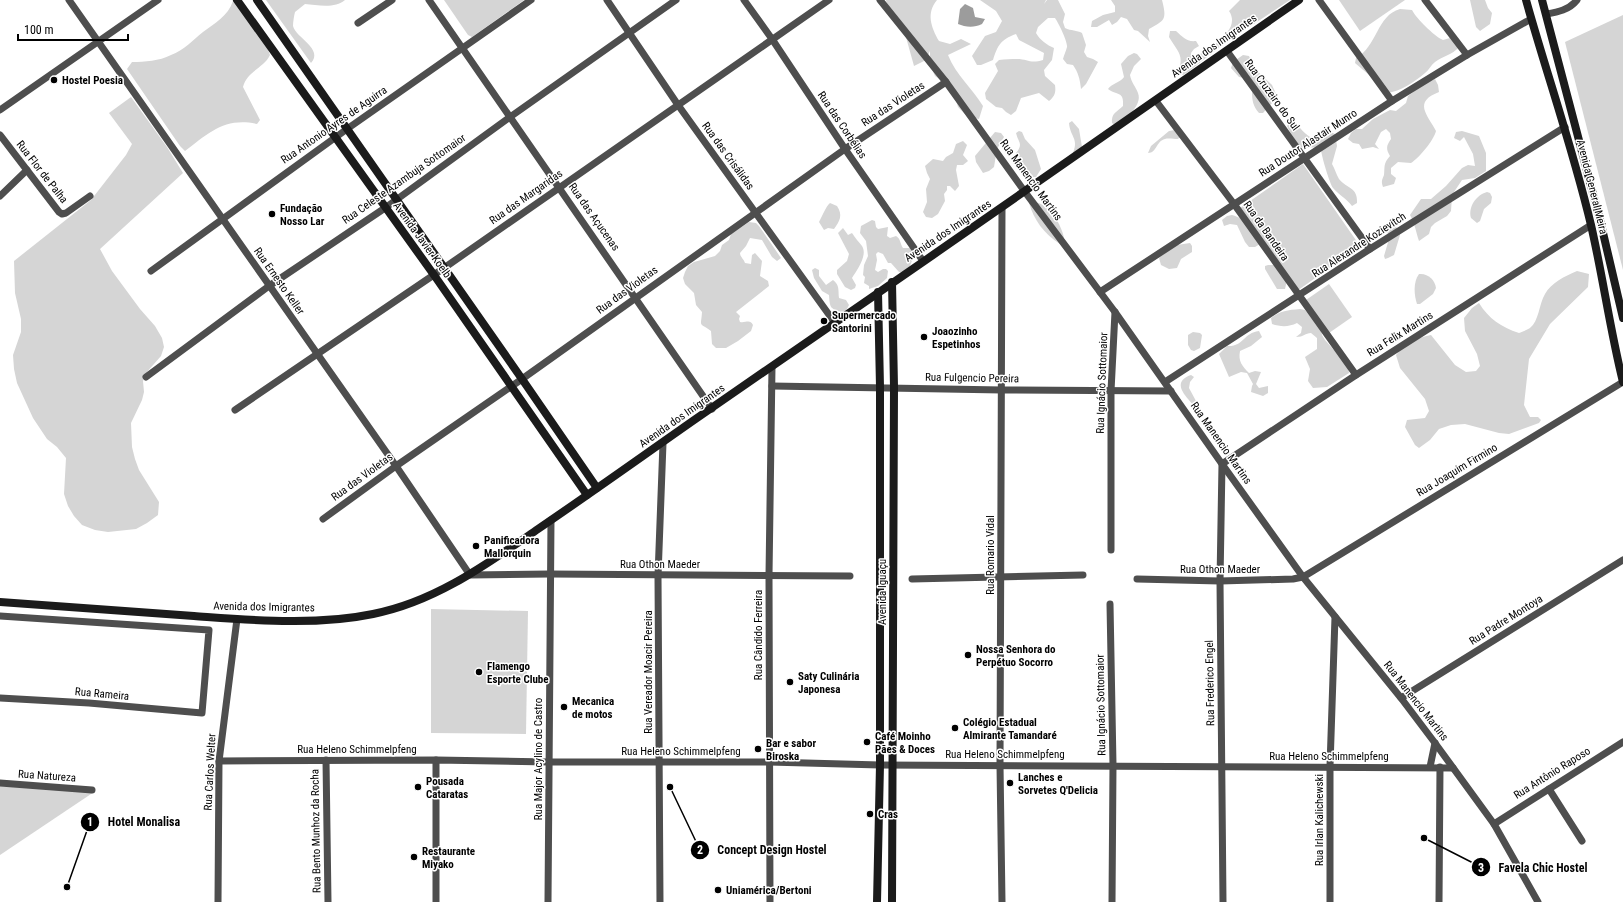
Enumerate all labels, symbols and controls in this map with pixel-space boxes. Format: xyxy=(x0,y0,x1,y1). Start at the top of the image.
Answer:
street label: Avenida dos Imigrantes xyxy=(1169,12,1259,80)
scale bar xyxy=(18,16,128,42)
text: 100 m xyxy=(24,23,54,37)
street label: Rua Cruzeiro do Sul xyxy=(1242,57,1302,133)
place label: Hostel Poesia xyxy=(62,74,123,87)
marker: Hostel Poesia xyxy=(49,75,59,85)
street label: Rua das Violetas xyxy=(859,79,927,129)
street label: Rua Antonio Ayres de Aguirra xyxy=(279,83,389,167)
street label: Rua das Corbélias xyxy=(815,89,869,161)
street label: Rua Doutor Alastair Munro xyxy=(1256,106,1360,180)
street label: Rua das Crisálidas xyxy=(699,120,757,192)
street label: Rua Celeste Azambuja Sottomaior xyxy=(340,131,469,227)
street label: Rua Manencio Martins xyxy=(997,137,1065,223)
street label: Rua Flor de Palha xyxy=(14,138,70,206)
street label: Avenida General Meira xyxy=(1574,138,1610,236)
street label: Rua das Margaridas xyxy=(487,167,565,227)
street label: Rua das Açucenas xyxy=(566,181,622,253)
street label: Avenida dos Imigrantes xyxy=(902,197,994,265)
street label: Rua da Bandeira xyxy=(1240,198,1292,264)
street label: Avenida Javier Koelb xyxy=(390,200,454,280)
place label: Fundação Nosso Lar xyxy=(280,202,325,228)
marker: Fundação Nosso Lar xyxy=(267,209,277,219)
street label: Rua Alexandre Kozievitch xyxy=(1310,210,1408,280)
street label: Rua Ernesto Keller xyxy=(251,245,307,318)
street label: Rua das Violetas xyxy=(594,263,660,317)
place label: Supermercado Santorini xyxy=(832,309,896,335)
street label: Rua Felix Martins xyxy=(1365,309,1435,359)
marker: Supermercado Santorini xyxy=(819,316,829,326)
place label: Joaozinho Espetinhos xyxy=(932,325,981,351)
street label: Rua Ignácio Sottomaior xyxy=(1094,331,1110,434)
marker: Joaozinho Espetinhos xyxy=(919,332,929,342)
street label: Rua Fulgencio Pereira xyxy=(925,371,1019,385)
street label: Avenida dos Imigrantes xyxy=(637,382,727,450)
street label: Rua Manencio Martins xyxy=(1188,399,1254,487)
street label: Rua Joaquim Firmino xyxy=(1414,440,1500,499)
street label: Rua das Violetas xyxy=(329,450,395,504)
street label: Rua Romario Vidal xyxy=(984,515,997,595)
place label: Panificadora Mallorquin xyxy=(484,534,539,560)
marker: Panificadora Mallorquin xyxy=(471,541,481,551)
street label: Rua Othon Maeder xyxy=(620,558,701,571)
street label: Avenida Iguaçu xyxy=(876,559,889,625)
street label: Rua Othon Maeder xyxy=(1180,563,1261,576)
street label: Rua Cândido Ferreira xyxy=(752,590,765,680)
street label: Rua Padre Montoya xyxy=(1467,592,1545,648)
street label: Avenida dos Imigrantes xyxy=(213,600,315,614)
street label: Rua Vereador Moacir Pereira xyxy=(642,610,655,734)
street label: Rua Frederico Engel xyxy=(1203,640,1217,726)
place label: Nossa Senhora do Perpétuo Socorro xyxy=(976,643,1056,669)
marker: Nossa Senhora do Perpétuo Socorro xyxy=(963,650,973,660)
street label: Rua Ignácio Sottomaior xyxy=(1094,654,1108,756)
street label: Rua Manencio Martins xyxy=(1381,659,1451,743)
place label: Flamengo Esporte Clube xyxy=(487,660,549,686)
marker: Flamengo Esporte Clube xyxy=(474,667,484,677)
place label: Saty Culinária Japonesa xyxy=(798,670,859,696)
marker: Saty Culinária Japonesa xyxy=(785,677,795,687)
street label: Rua Rameira xyxy=(74,685,130,703)
place label: Mecanica de motos xyxy=(572,695,614,721)
street label: Rua Major Acylino de Castro xyxy=(532,697,545,820)
marker: Mecanica de motos xyxy=(559,702,569,712)
place label: Colégio Estadual Almirante Tamandaré xyxy=(963,716,1057,742)
marker: Colégio Estadual Almirante Tamandaré xyxy=(950,723,960,733)
place label: Café Moinho Pães & Doces xyxy=(875,730,935,756)
street label: Rua Carlos Welter xyxy=(201,733,219,811)
place label: Bar e sabor Biroska xyxy=(766,737,816,763)
marker: Café Moinho Pães & Doces xyxy=(862,737,872,747)
street label: Rua Heleno Schimmelpfeng xyxy=(297,743,417,756)
marker: Bar e sabor Biroska xyxy=(753,744,763,754)
street label: Rua Antônio Raposo xyxy=(1511,744,1593,802)
street label: Rua Heleno Schimmelpfeng xyxy=(621,745,741,758)
street label: Rua Heleno Schimmelpfeng xyxy=(945,748,1065,761)
street label: Rua Heleno Schimmelpfeng xyxy=(1269,750,1389,763)
street label: Rua Natureza xyxy=(18,767,76,785)
street label: Rua Bento Munhoz da Rocha xyxy=(308,769,324,893)
place label: Lanches e Sorvetes Q'Delicia xyxy=(1018,771,1098,797)
street label: Rua Irlan Kalichewski xyxy=(1313,774,1326,866)
place label: Pousada Cataratas xyxy=(426,775,468,801)
marker: Lanches e Sorvetes Q'Delicia xyxy=(1005,778,1015,788)
marker: Pousada Cataratas xyxy=(413,782,423,792)
place label: Cras xyxy=(878,808,898,821)
marker: Cras xyxy=(865,809,875,819)
callout: Hotel Monalisa xyxy=(80,810,188,834)
text: 1 xyxy=(87,815,93,829)
text: Hotel Monalisa xyxy=(108,815,181,829)
callout: Concept Design Hostel xyxy=(690,838,835,862)
text: 2 xyxy=(697,843,703,857)
text: Concept Design Hostel xyxy=(717,843,827,857)
place label: Restaurante Miyako xyxy=(422,845,475,871)
marker: Restaurante Miyako xyxy=(409,852,419,862)
callout: Favela Chic Hostel xyxy=(1471,855,1595,879)
text: 3 xyxy=(1478,861,1484,875)
text: Favela Chic Hostel xyxy=(1499,861,1587,875)
place label: Uniamérica/Bertoni xyxy=(726,884,812,897)
marker: Uniamérica/Bertoni xyxy=(713,885,723,895)

